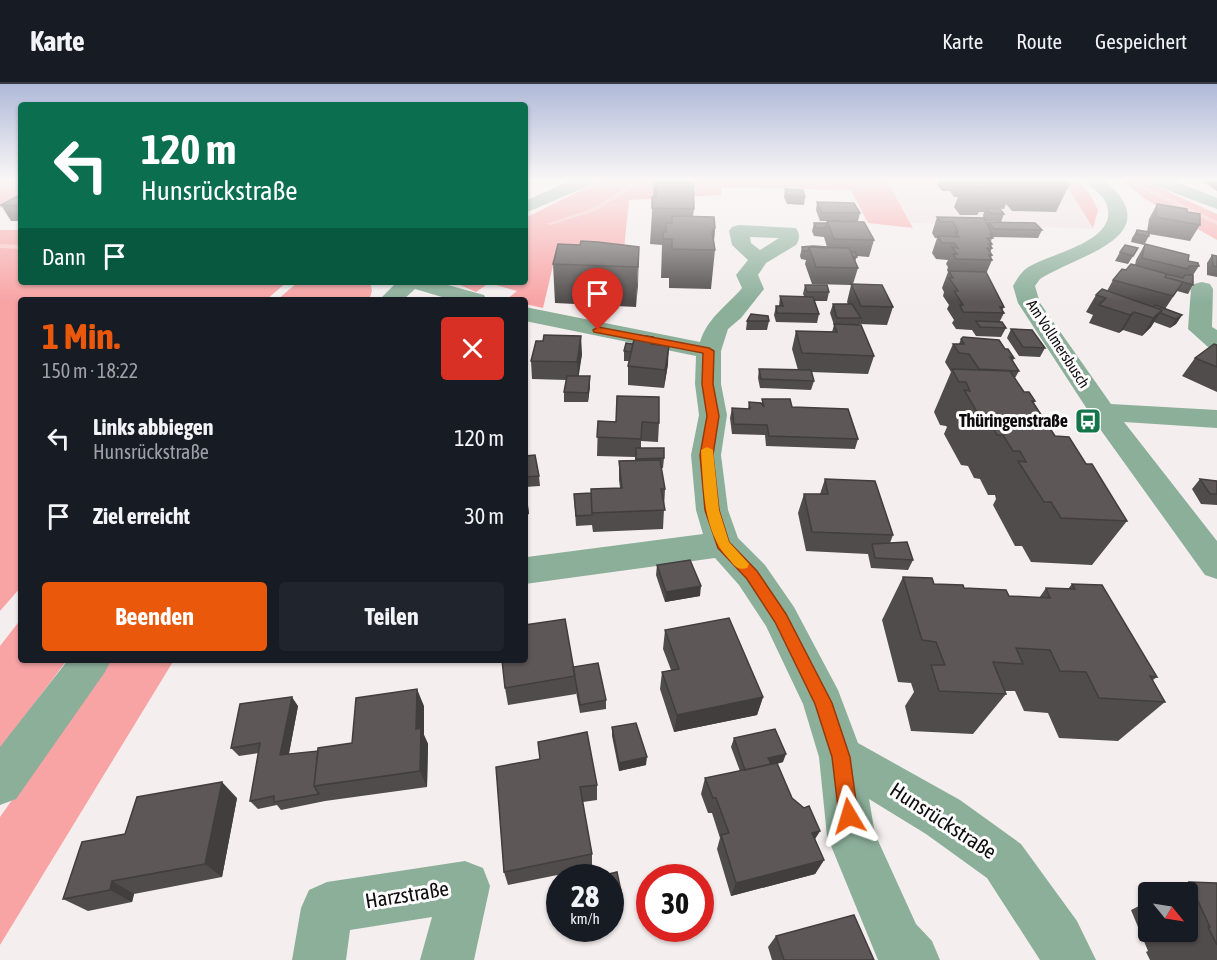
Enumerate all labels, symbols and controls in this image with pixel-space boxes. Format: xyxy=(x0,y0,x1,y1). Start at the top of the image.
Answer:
text: Karte xyxy=(30,25,85,57)
text: Karte xyxy=(942,29,983,53)
text: Route xyxy=(1016,29,1062,53)
text: Gespeichert xyxy=(1095,29,1187,53)
text: 120 m xyxy=(141,125,236,173)
icon: left xyxy=(42,126,120,204)
text: Hunsrückstraße xyxy=(141,175,297,206)
icon: arrive xyxy=(98,240,131,273)
text: Dann xyxy=(42,244,86,270)
pin xyxy=(572,268,623,330)
icon: arrive xyxy=(581,277,614,310)
street label: Am Vollmersbusch xyxy=(1024,296,1093,391)
text: 1 Min. xyxy=(42,315,120,357)
button: close xyxy=(441,317,504,380)
text: 150 m · 18:22 xyxy=(42,359,138,382)
bus stop icon: Thüringenstraße xyxy=(1073,406,1103,436)
place label: Thüringenstraße xyxy=(959,410,1068,431)
text: Links abbiegen xyxy=(93,414,214,440)
icon: left xyxy=(42,422,75,455)
text: 120 m xyxy=(454,425,504,451)
text: Hunsrückstraße xyxy=(93,440,209,463)
icon: arrive xyxy=(42,500,75,533)
text: Ziel erreicht xyxy=(93,503,190,529)
text: 30 m xyxy=(464,503,504,529)
button: Beenden xyxy=(42,582,267,651)
button: Teilen xyxy=(279,582,504,651)
street label: Hunsrückstraße xyxy=(886,777,1001,863)
position arrow xyxy=(817,784,881,848)
speed limit sign: 30 xyxy=(636,864,714,942)
street label: Harzstraße xyxy=(363,876,450,912)
text: 28 xyxy=(571,879,599,913)
north arrow xyxy=(1138,882,1198,942)
map controls xyxy=(1138,882,1198,942)
text: km/h xyxy=(570,910,600,927)

